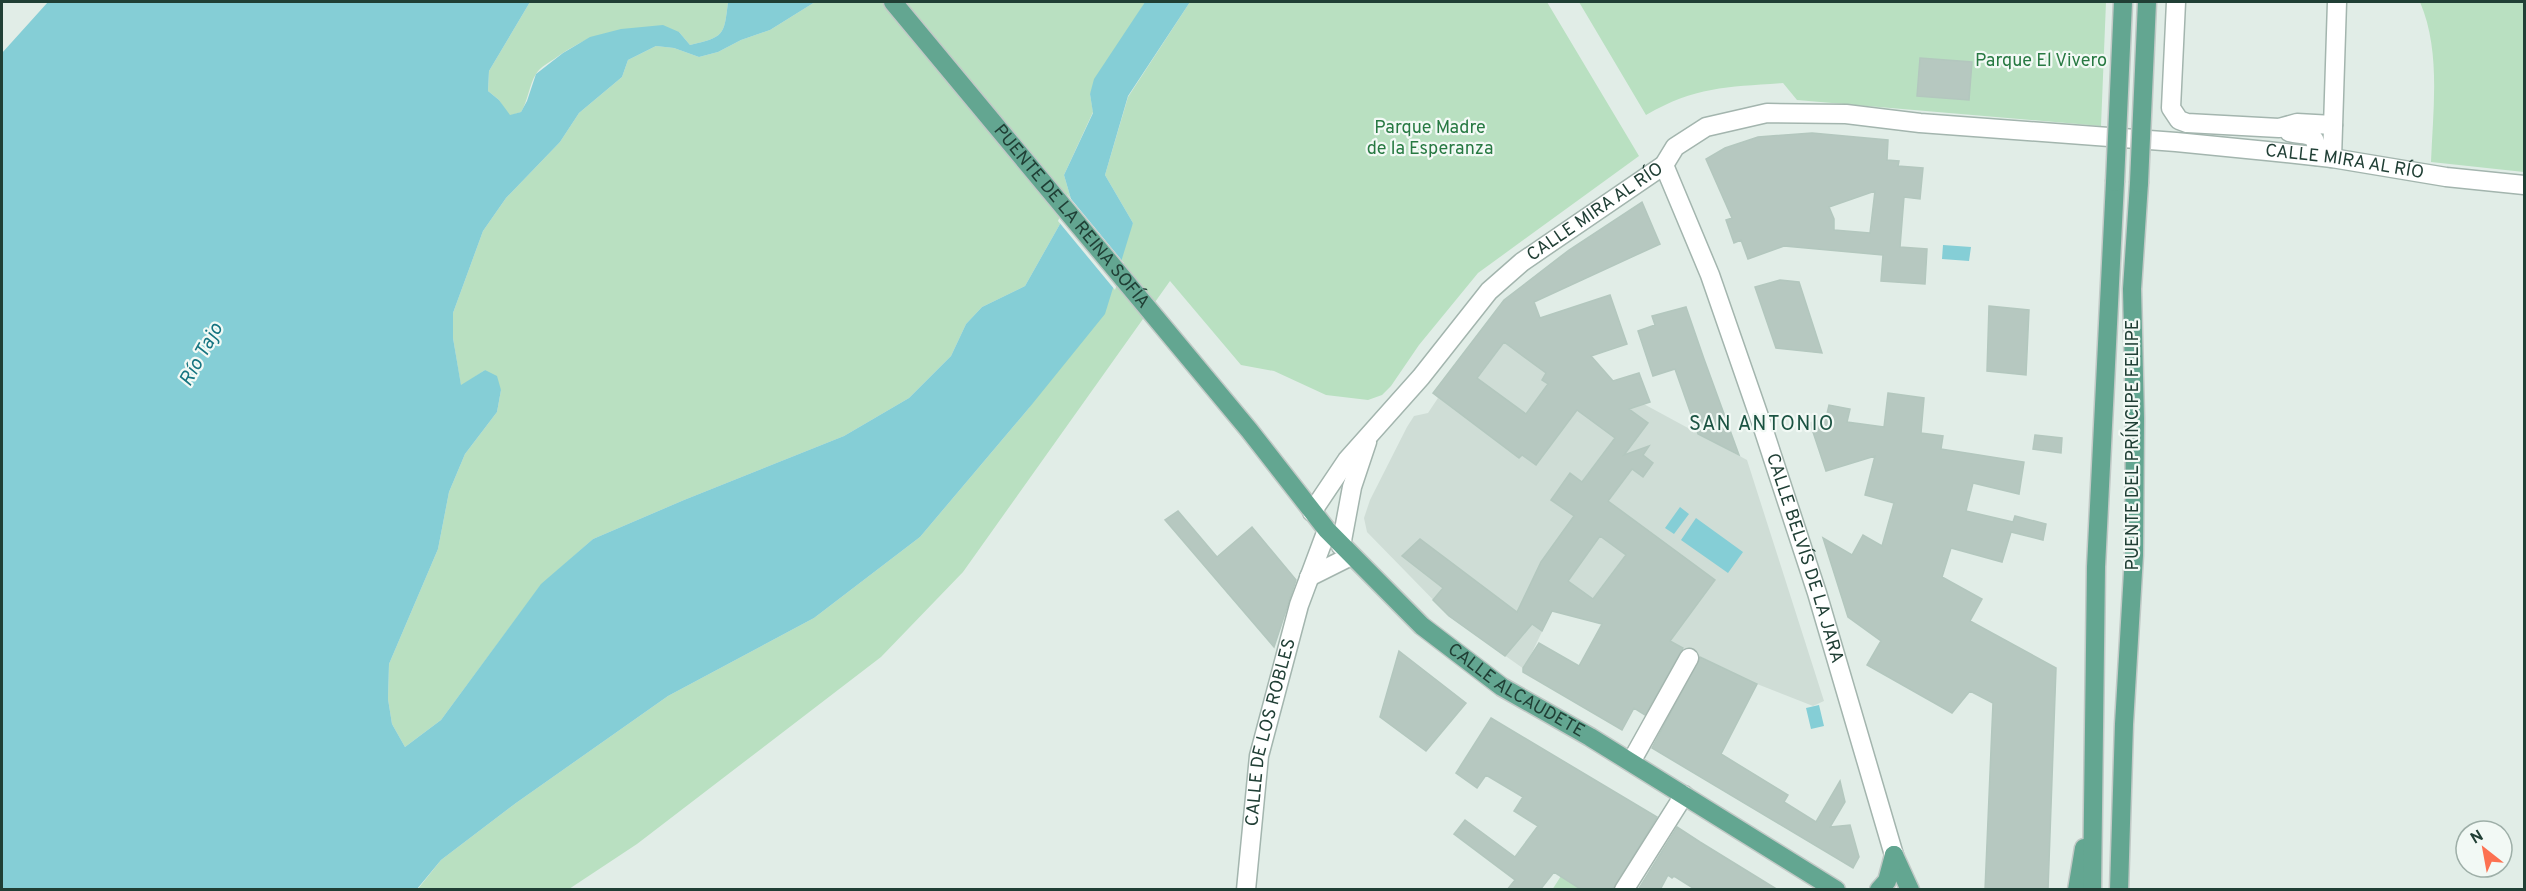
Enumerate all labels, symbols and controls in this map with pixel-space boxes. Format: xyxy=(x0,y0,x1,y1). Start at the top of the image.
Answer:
park label: Parque El Vivero xyxy=(1975,50,2107,73)
park label: Parque Madre de la Esperanza xyxy=(1367,117,1493,161)
street label: PUENTE DE LA REINA SOFÍA xyxy=(988,120,1155,313)
street label: CALLE MIRA AL RÍO xyxy=(2264,139,2426,185)
street label: CALLE MIRA AL RÍO xyxy=(1522,157,1668,267)
water label: Río Tajo xyxy=(174,318,230,391)
street label: PUENTE DEL PRÍNCIPE FELIPE xyxy=(2120,319,2145,571)
district label: SAN ANTONIO xyxy=(1689,412,1835,438)
street label: CALLE BELVÍS DE LA JARA xyxy=(1761,450,1849,666)
street label: CALLE DE LOS ROBLES xyxy=(1241,636,1301,827)
street label: CALLE ALCAUDETE xyxy=(1443,638,1589,743)
north arrow xyxy=(2454,819,2514,879)
text: N xyxy=(2467,826,2487,849)

